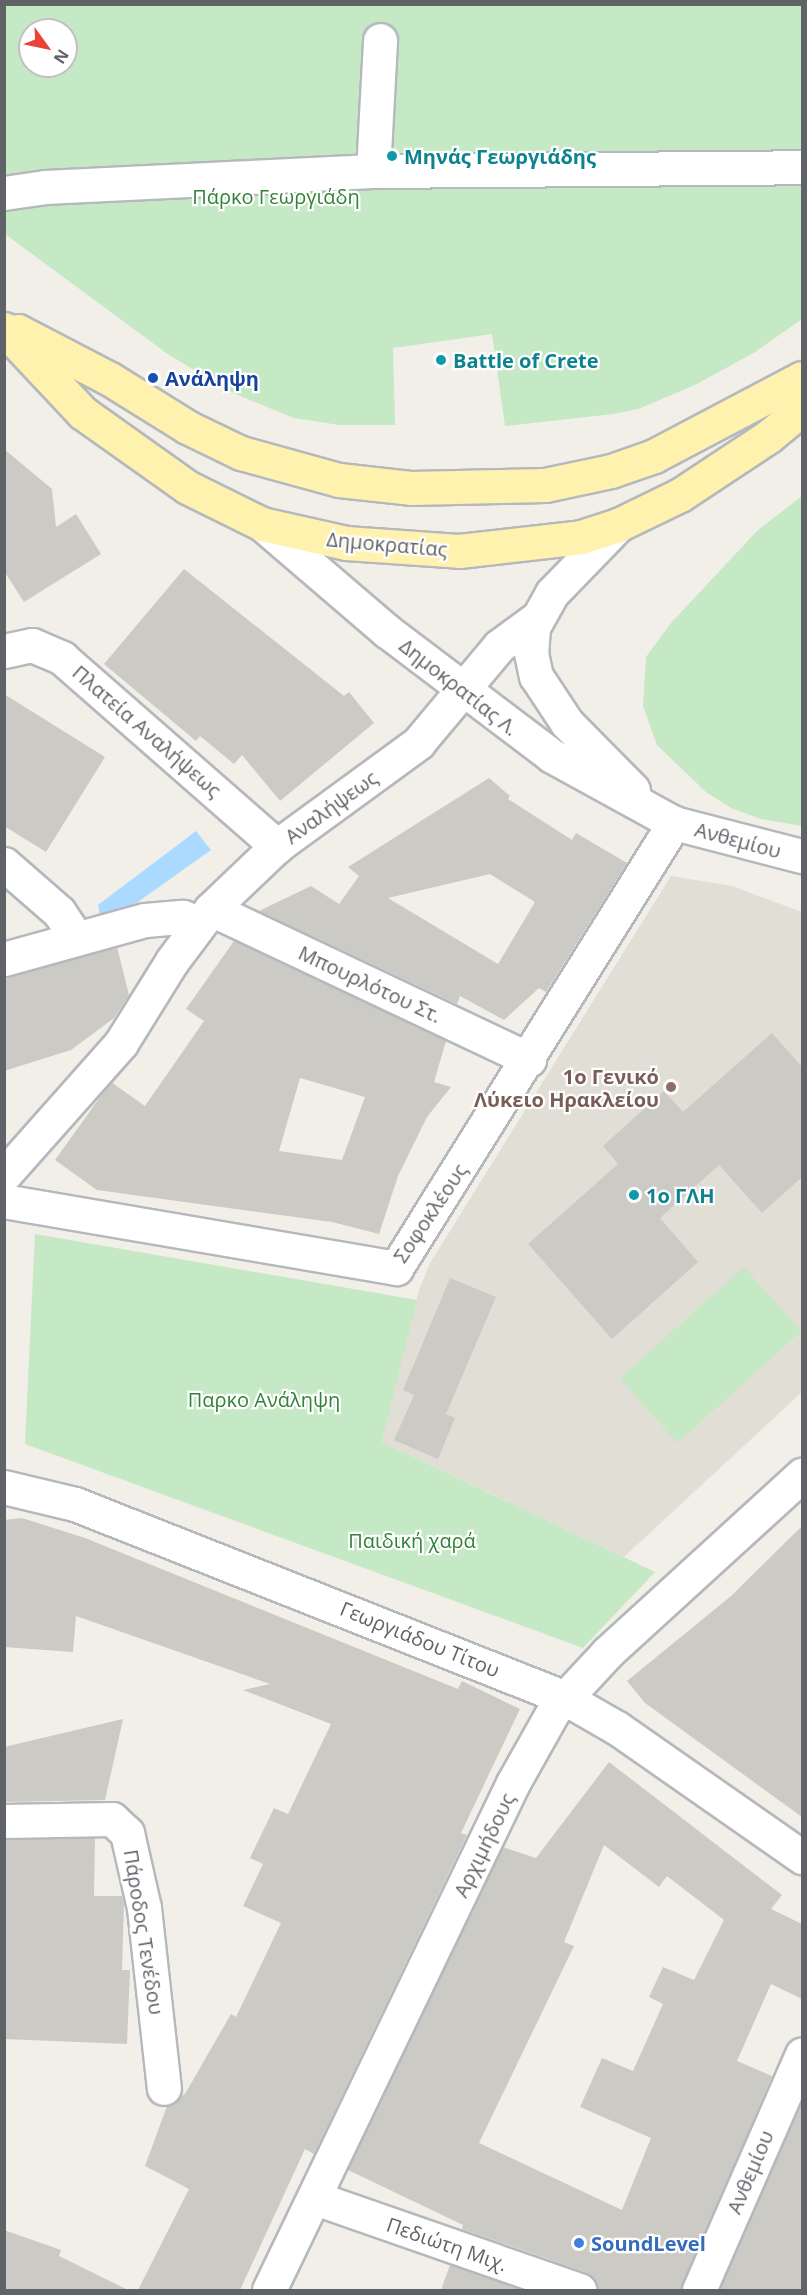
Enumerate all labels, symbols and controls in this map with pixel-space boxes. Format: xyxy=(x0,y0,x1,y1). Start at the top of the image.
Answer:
north arrow xyxy=(18,18,78,78)
text: N xyxy=(49,45,74,68)
place label: Μηνάς Γεωργιάδης xyxy=(404,144,596,168)
marker: Μηνάς Γεωργιάδης xyxy=(385,149,399,163)
park label: Πάρκο Γεωργιάδη xyxy=(192,184,360,208)
place label: Battle of Crete xyxy=(453,348,598,372)
marker: Battle of Crete xyxy=(434,353,448,367)
place label: Ανάληψη xyxy=(165,366,259,390)
marker: Ανάληψη xyxy=(146,371,160,385)
street label: Δημοκρατίας xyxy=(326,527,448,561)
street label: Δημοκρατίας Λ. xyxy=(395,633,523,741)
street label: Πλατεία Αναλήψεως xyxy=(68,660,226,802)
street label: Αναλήψεως xyxy=(280,765,382,849)
street label: Ανθεμίου xyxy=(692,817,784,863)
street label: Μπουρλότου Στ. xyxy=(295,940,445,1028)
place label: 1ο Γενικό Λύκειο Ηρακλείου xyxy=(474,1064,659,1111)
marker: 1ο Γενικό Λύκειο Ηρακλείου xyxy=(664,1080,678,1094)
street label: Σοφοκλέους xyxy=(388,1159,472,1267)
place label: 1o ΓΛΗ xyxy=(646,1183,715,1207)
marker: 1o ΓΛΗ xyxy=(627,1188,641,1202)
park label: Παρκο Ανάληψη xyxy=(188,1387,340,1411)
park label: Παιδική χαρά xyxy=(348,1528,476,1552)
street label: Γεωργιάδου Τίτου xyxy=(337,1596,503,1682)
street label: Αρχιμήδους xyxy=(448,1789,520,1901)
street label: Πάροδος Τενέδου xyxy=(119,1848,169,2016)
street label: Ανθεμίου xyxy=(722,2127,778,2217)
street label: Πεδιώτη Μιχ. xyxy=(383,2212,511,2276)
place label: SoundLevel xyxy=(591,2231,706,2255)
marker: SoundLevel xyxy=(572,2236,586,2250)

